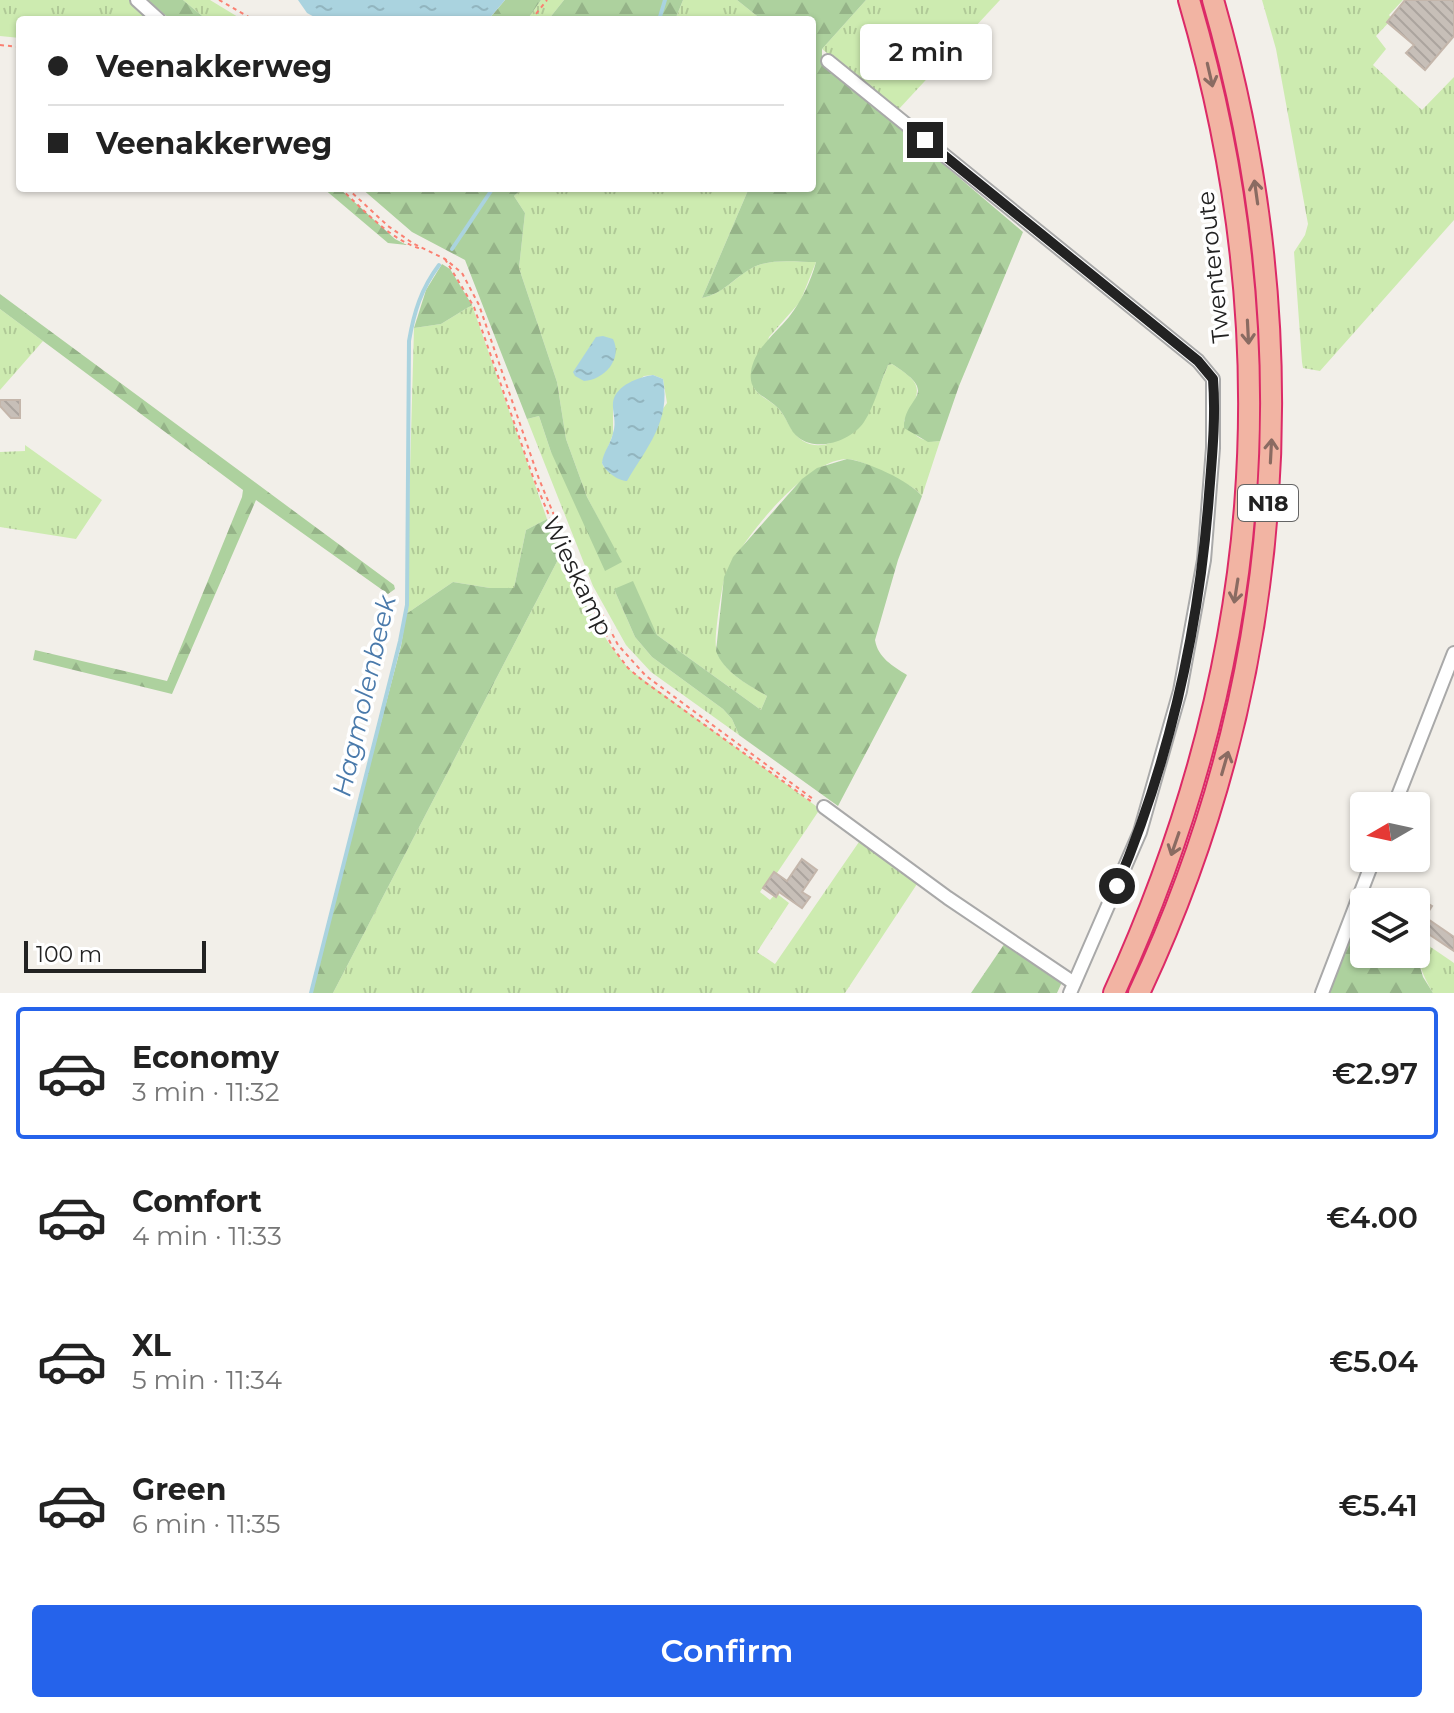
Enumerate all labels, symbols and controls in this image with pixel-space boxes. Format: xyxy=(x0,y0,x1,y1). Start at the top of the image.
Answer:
callout: 2 min xyxy=(859,24,991,80)
text: 2 min xyxy=(888,36,964,68)
text: Veenakkerweg xyxy=(96,48,332,85)
one-way arrow xyxy=(1203,62,1218,87)
route end xyxy=(907,122,943,158)
text: Veenakkerweg xyxy=(96,125,332,162)
one-way arrow xyxy=(1248,180,1263,205)
street label: Twenteroute xyxy=(1191,190,1235,344)
one-way arrow xyxy=(1240,318,1255,345)
one-way arrow xyxy=(1264,438,1279,465)
road number: N18 xyxy=(1238,485,1298,521)
street label: Wieskamp xyxy=(537,512,619,640)
one-way arrow xyxy=(1228,578,1243,603)
water label: Hagmolenbeek xyxy=(325,591,403,800)
one-way arrow xyxy=(1218,750,1233,776)
north arrow xyxy=(1350,792,1430,872)
map controls xyxy=(1350,792,1430,968)
one-way arrow xyxy=(1167,831,1182,856)
route start xyxy=(1099,868,1135,904)
button: layers xyxy=(1350,888,1430,968)
scale bar xyxy=(24,937,206,973)
text: 100 m xyxy=(36,941,102,968)
icon: car xyxy=(36,1037,108,1109)
text: Economy xyxy=(132,1039,279,1076)
text: €2.97 xyxy=(1332,1055,1418,1092)
text: 3 min · 11:32 xyxy=(132,1076,279,1108)
icon: car xyxy=(36,1181,108,1253)
text: Comfort xyxy=(132,1183,262,1220)
text: €4.00 xyxy=(1326,1199,1418,1236)
text: 4 min · 11:33 xyxy=(132,1220,282,1252)
icon: car xyxy=(36,1325,108,1397)
text: XL xyxy=(132,1327,171,1364)
text: €5.04 xyxy=(1329,1343,1418,1380)
text: 5 min · 11:34 xyxy=(132,1364,282,1396)
icon: car xyxy=(36,1469,108,1541)
text: Green xyxy=(132,1471,226,1508)
text: €5.41 xyxy=(1338,1487,1418,1524)
text: 6 min · 11:35 xyxy=(132,1508,280,1540)
button: Confirm xyxy=(32,1605,1422,1697)

